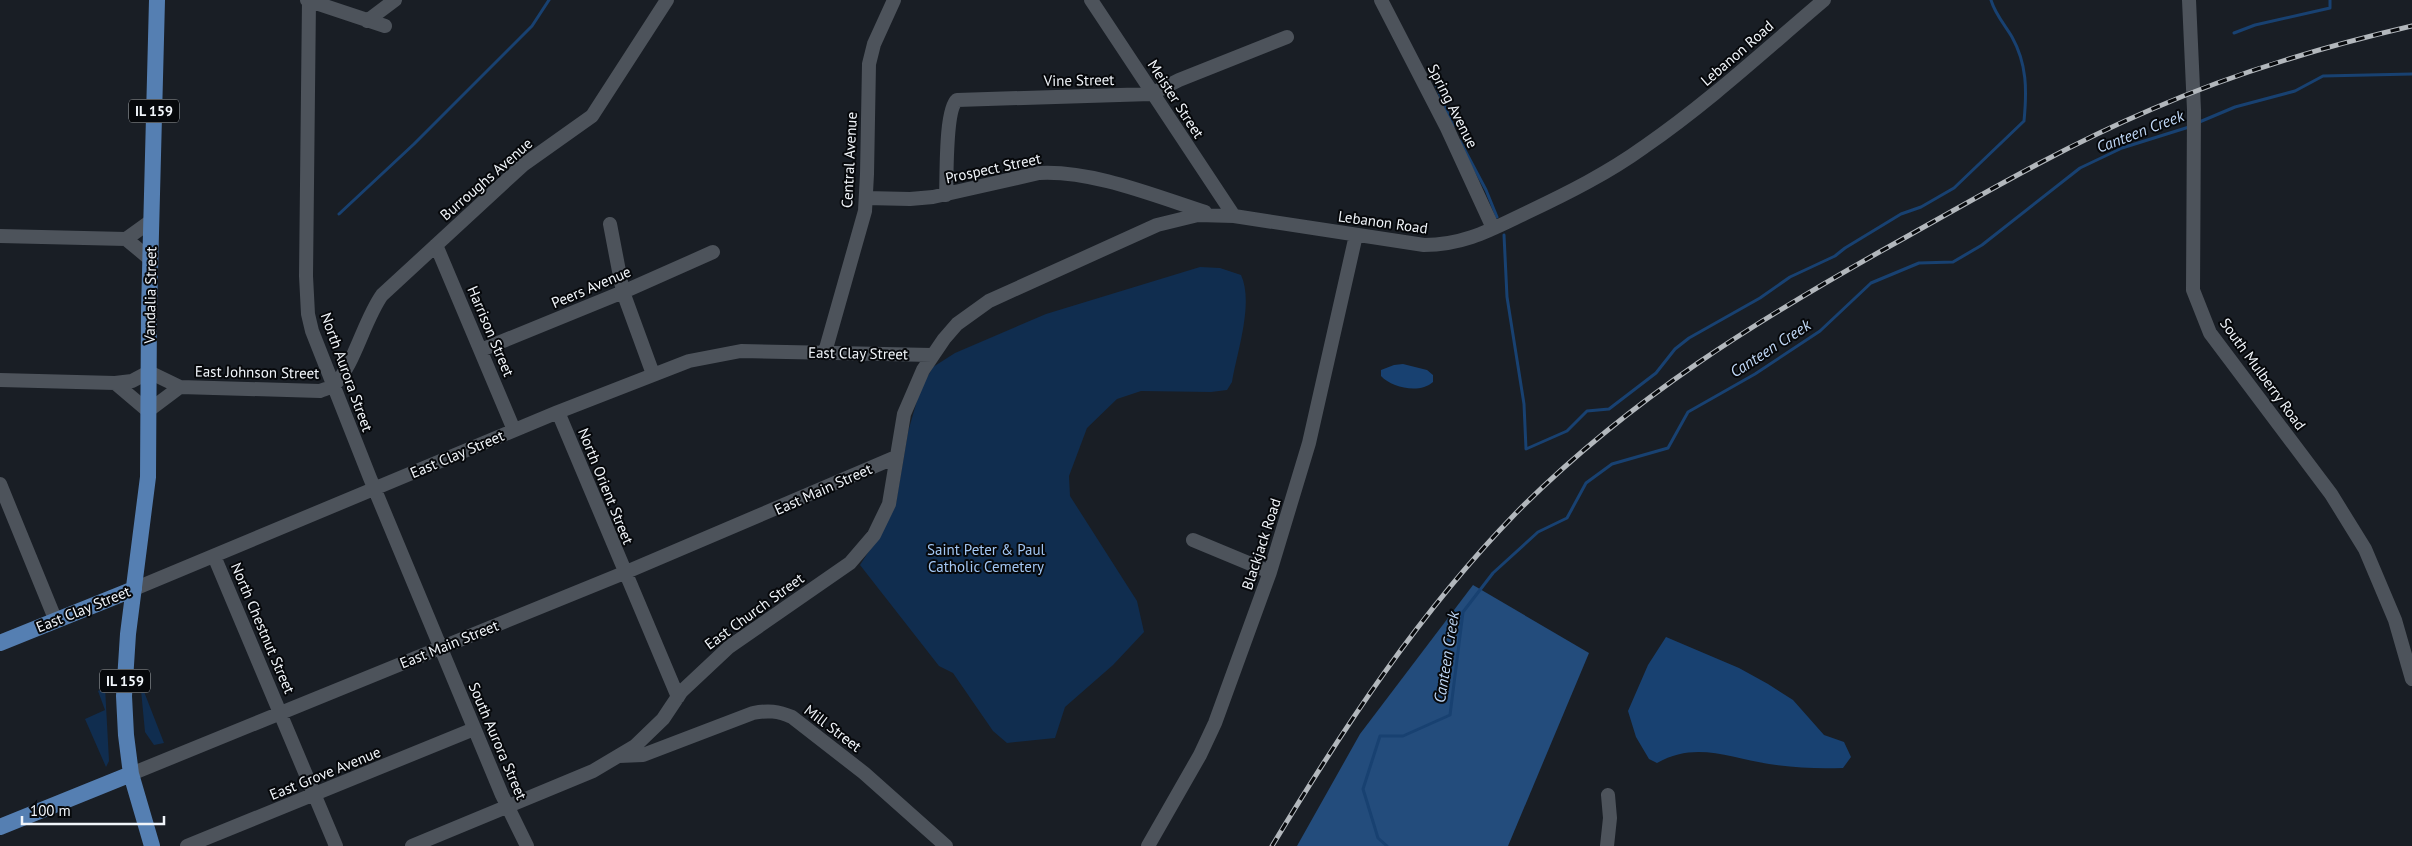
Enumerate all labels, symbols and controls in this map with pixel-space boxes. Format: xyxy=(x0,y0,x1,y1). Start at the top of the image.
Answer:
street label: Lebanon Road xyxy=(1697,16,1777,90)
street label: Meister Street xyxy=(1144,56,1208,142)
street label: Spring Avenue xyxy=(1424,61,1482,151)
street label: Vine Street xyxy=(1042,70,1115,90)
road number: IL 159 xyxy=(129,100,179,122)
water label: Canteen Creek xyxy=(2093,105,2187,157)
street label: Central Avenue xyxy=(837,111,861,209)
street label: Burroughs Avenue xyxy=(436,134,536,224)
street label: Prospect Street xyxy=(944,149,1042,187)
street label: Lebanon Road xyxy=(1337,206,1429,238)
street label: Vandalia Street xyxy=(140,246,160,345)
street label: Peers Avenue xyxy=(548,262,634,312)
street label: Harrison Street xyxy=(463,283,519,379)
street label: North Aurora Street xyxy=(317,310,377,434)
water label: Canteen Creek xyxy=(1726,314,1815,381)
street label: South Mulberry Road xyxy=(2216,314,2310,434)
street label: East Clay Street xyxy=(808,343,908,363)
street label: East Johnson Street xyxy=(195,361,319,383)
street label: North Orient Street xyxy=(574,425,638,547)
street label: East Clay Street xyxy=(407,426,507,482)
street label: East Main Street xyxy=(771,459,875,519)
street label: Blackjack Road xyxy=(1237,496,1285,592)
park label: Saint Peter & Paul Catholic Cemetery xyxy=(927,540,1046,576)
street label: North Chestnut Street xyxy=(227,560,299,696)
street label: East Church Street xyxy=(701,569,807,653)
street label: East Clay Street xyxy=(33,581,133,637)
water label: Canteen Creek xyxy=(1429,609,1463,704)
street label: East Main Street xyxy=(397,616,501,672)
road number: IL 159 xyxy=(100,669,150,692)
street label: South Aurora Street xyxy=(465,679,531,803)
street label: Mill Street xyxy=(801,700,865,756)
street label: East Grove Avenue xyxy=(267,742,383,804)
scale bar xyxy=(22,794,165,826)
text: 100 m xyxy=(30,801,71,820)

